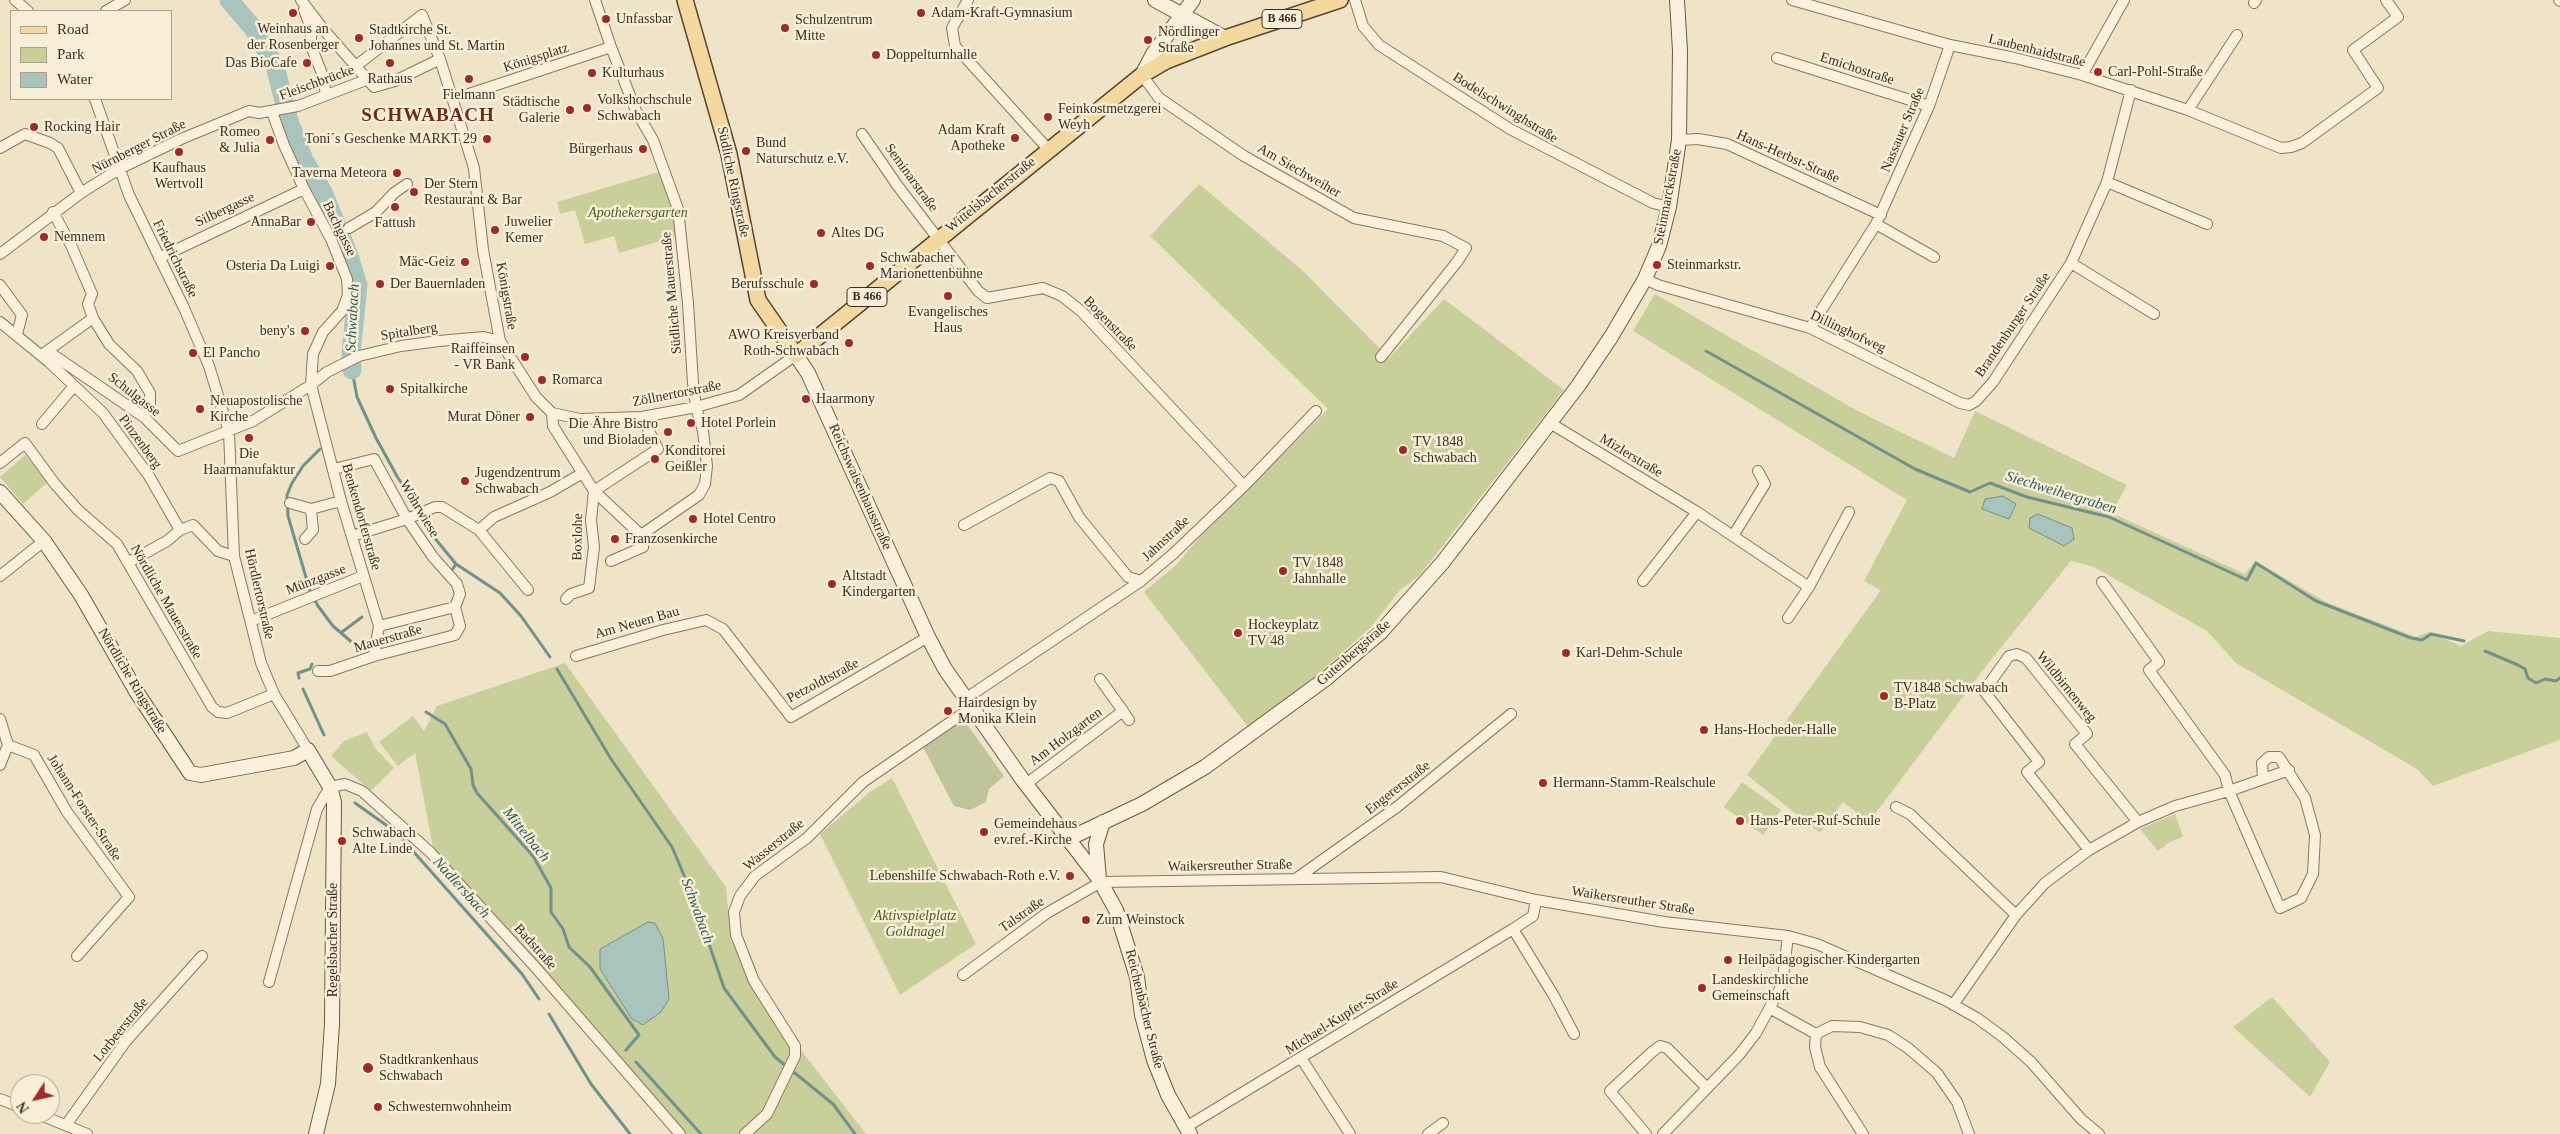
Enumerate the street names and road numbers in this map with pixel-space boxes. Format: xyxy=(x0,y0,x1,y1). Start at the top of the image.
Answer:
road number: B 466 xyxy=(1262,10,1302,28)
street label: Laubenhaidstraße xyxy=(1987,31,2087,71)
street label: Königsplatz xyxy=(501,40,571,76)
street label: Emichostraße xyxy=(1818,49,1896,89)
street label: Fleischbrücke xyxy=(277,62,357,104)
street label: Bodelschwinghstraße xyxy=(1449,69,1561,147)
street label: Nassauer Straße xyxy=(1878,85,1928,175)
street label: Nürnberger Straße xyxy=(89,116,189,178)
street label: Südliche Ringstraße xyxy=(713,125,753,239)
street label: Hans-Herbst-Straße xyxy=(1734,127,1842,187)
street label: Am Siechweiher xyxy=(1254,140,1344,202)
street label: Seminarstraße xyxy=(881,141,941,215)
street label: Steinmarckstraße xyxy=(1650,148,1686,246)
street label: Wittelsbacherstraße xyxy=(943,154,1039,236)
street label: Silbergasse xyxy=(193,189,257,231)
street label: Bachgasse xyxy=(318,199,360,259)
street label: Friedrichstraße xyxy=(149,217,201,301)
street label: Südliche Mauerstraße xyxy=(658,231,686,355)
street label: Königstraße xyxy=(492,261,520,331)
street label: Brandenburger Straße xyxy=(1972,269,2054,381)
road number: B 466 xyxy=(847,288,887,306)
street label: Bogenstraße xyxy=(1080,293,1140,355)
street label: Dillinghofweg xyxy=(1807,307,1889,357)
street label: Spitalberg xyxy=(379,319,439,345)
street label: Schulgasse xyxy=(104,369,164,421)
street label: Zöllnertorstraße xyxy=(631,377,723,411)
street label: Pinzenberg xyxy=(115,412,165,472)
street label: Reichswaisenhausstraße xyxy=(825,421,895,553)
street label: Mizlerstraße xyxy=(1596,431,1666,481)
street label: Benkendorferstraße xyxy=(338,462,384,572)
street label: Wöhrwiese xyxy=(395,477,443,541)
street label: Boxlohe xyxy=(569,513,587,561)
street label: Jahnstraße xyxy=(1139,513,1193,565)
street label: Nördliche Mauerstraße xyxy=(126,542,206,662)
street label: Hördlertorstraße xyxy=(240,547,278,641)
street label: Münzgasse xyxy=(284,561,348,599)
street label: Am Neuen Bau xyxy=(593,603,681,643)
street label: Gutenbergstraße xyxy=(1314,616,1394,690)
street label: Mauerstraße xyxy=(352,621,424,657)
street label: Nördliche Ringstraße xyxy=(94,625,170,737)
street label: Wildbirnenweg xyxy=(2032,648,2100,726)
street label: Petzoldtstraße xyxy=(784,655,862,707)
street label: Am Holzgarten xyxy=(1026,704,1106,770)
street label: Johann-Forster-Straße xyxy=(43,751,125,865)
street label: Engererstraße xyxy=(1362,757,1434,819)
street label: Wasserstraße xyxy=(740,815,808,875)
street label: Waikersreuther Straße xyxy=(1168,857,1292,875)
street label: Regelsbacher Straße xyxy=(325,883,341,997)
street label: Waikersreuther Straße xyxy=(1570,883,1696,919)
street label: Talstraße xyxy=(996,893,1048,937)
street label: Badstraße xyxy=(510,921,560,973)
street label: Reichenbacher Straße xyxy=(1121,948,1167,1070)
street label: Michael-Kupfer-Straße xyxy=(1282,975,1402,1059)
street label: Lorbeerstraße xyxy=(90,995,152,1065)

